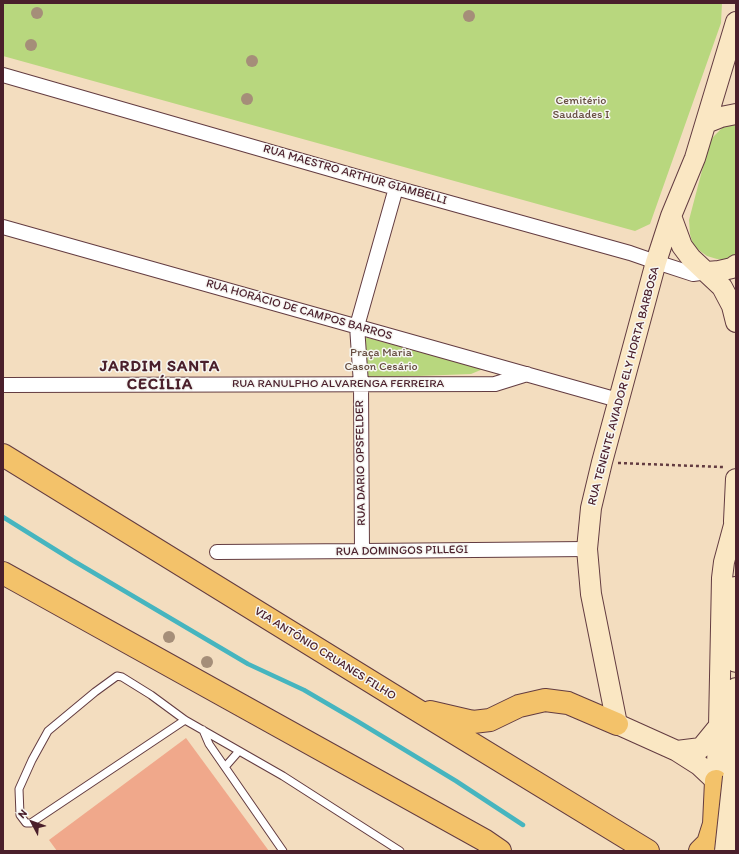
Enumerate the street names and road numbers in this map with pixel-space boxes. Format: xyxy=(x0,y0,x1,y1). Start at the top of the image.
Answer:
street label: RUA MAESTRO ARTHUR GIAMBELLI xyxy=(261,142,449,208)
street label: RUA TENENTE AVIADOR ELY HORTA BARBOSA xyxy=(585,265,663,507)
street label: RUA HORÁCIO DE CAMPOS BARROS xyxy=(204,276,394,344)
street label: RUA RANULPHO ALVARENGA FERREIRA xyxy=(232,377,444,391)
street label: RUA DARIO OPSFELDER xyxy=(353,400,369,526)
street label: RUA DOMINGOS PILLEGI xyxy=(336,543,468,559)
street label: VIA ANTÔNIO CRUANES FILHO xyxy=(251,604,399,704)

